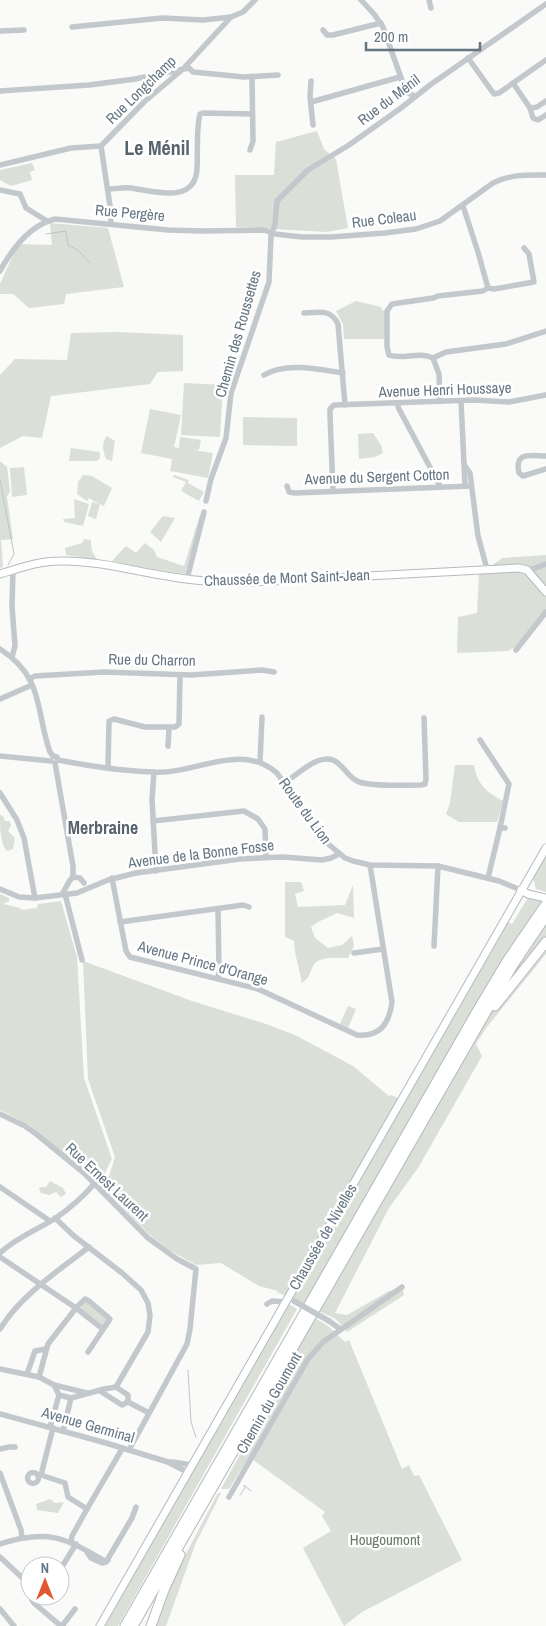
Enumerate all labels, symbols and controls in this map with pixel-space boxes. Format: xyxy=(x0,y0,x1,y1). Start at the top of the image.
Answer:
scale bar xyxy=(366,20,480,52)
text: 200 m xyxy=(374,26,408,47)
street label: Rue Longchamp xyxy=(101,51,181,129)
street label: Rue du Ménil xyxy=(353,69,424,130)
district label: Le Ménil xyxy=(124,134,190,161)
street label: Rue Pergère xyxy=(94,199,166,226)
street label: Rue Coleau xyxy=(350,204,417,233)
street label: Chemin des Roussettes xyxy=(209,268,266,400)
street label: Avenue Henri Houssaye xyxy=(377,377,512,402)
street label: Avenue du Sergent Cotton xyxy=(303,463,450,490)
street label: Chaussée de Mont Saint-Jean xyxy=(204,564,370,591)
street label: Rue du Charron xyxy=(108,648,196,671)
street label: Route du Lion xyxy=(274,773,337,848)
district label: Merbraine xyxy=(68,815,138,840)
street label: Avenue de la Bonne Fosse xyxy=(126,834,275,873)
street label: Avenue Prince d'Orange xyxy=(135,935,271,990)
street label: Rue Ernest Laurent xyxy=(61,1138,154,1226)
street label: Chaussée de Nivelles xyxy=(284,1180,362,1294)
street label: Chemin du Goumont xyxy=(231,1348,306,1457)
street label: Avenue Germinal xyxy=(38,1401,137,1448)
park label: Hougoumont xyxy=(350,1529,421,1550)
north arrow xyxy=(20,1556,70,1606)
text: N xyxy=(41,1559,49,1577)

